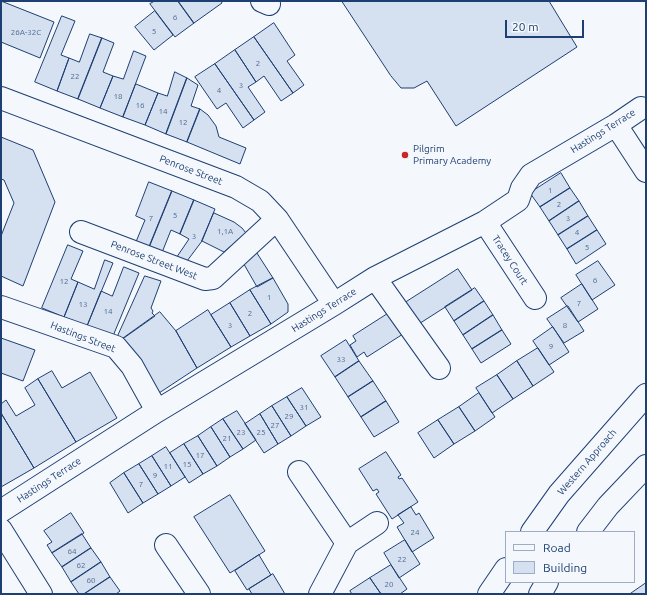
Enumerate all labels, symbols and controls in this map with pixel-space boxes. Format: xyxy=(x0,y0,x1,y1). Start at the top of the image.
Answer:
house number: 6 xyxy=(173,12,177,22)
scale bar xyxy=(507,12,586,38)
text: 20 m xyxy=(512,20,539,33)
house number: 5 xyxy=(152,26,156,36)
house number: 26A-32C xyxy=(11,27,41,37)
house number: 2 xyxy=(256,58,260,68)
house number: 22 xyxy=(70,71,80,81)
house number: 3 xyxy=(239,80,243,90)
house number: 4 xyxy=(217,85,221,95)
house number: 18 xyxy=(113,91,123,101)
house number: 16 xyxy=(135,100,145,110)
house number: 14 xyxy=(158,106,168,116)
street label: Hastings Terrace xyxy=(568,106,638,156)
house number: 12 xyxy=(178,117,188,127)
place label: Pilgrim Primary Academy xyxy=(413,143,491,166)
marker: Pilgrim Primary Academy xyxy=(400,150,410,160)
street label: Penrose Street xyxy=(158,152,224,188)
house number: 1 xyxy=(548,185,552,195)
house number: 2 xyxy=(557,199,561,209)
house number: 5 xyxy=(173,210,177,220)
house number: 7 xyxy=(149,213,153,223)
house number: 3 xyxy=(566,213,570,223)
house number: 1,1A xyxy=(217,226,233,236)
house number: 4 xyxy=(575,227,579,237)
house number: 3 xyxy=(192,231,196,241)
street label: Tracey Court xyxy=(490,233,530,287)
street label: Penrose Street West xyxy=(109,238,199,282)
house number: 5 xyxy=(585,242,589,252)
house number: 6 xyxy=(593,275,597,285)
house number: 12 xyxy=(59,276,69,286)
street label: Hastings Terrace xyxy=(289,285,359,335)
house number: 1 xyxy=(267,292,271,302)
house number: 7 xyxy=(577,298,581,308)
house number: 13 xyxy=(78,299,88,309)
house number: 14 xyxy=(103,306,113,316)
house number: 2 xyxy=(248,308,252,318)
street label: Hastings Street xyxy=(49,319,117,355)
house number: 3 xyxy=(228,320,232,330)
house number: 8 xyxy=(563,320,567,330)
house number: 9 xyxy=(549,341,553,351)
house number: 33 xyxy=(336,354,346,364)
house number: 31 xyxy=(299,402,309,412)
house number: 29 xyxy=(284,411,294,421)
house number: 27 xyxy=(270,420,280,430)
house number: 23 xyxy=(236,427,246,437)
house number: 25 xyxy=(256,427,266,437)
street label: Western Approach xyxy=(555,427,619,497)
house number: 21 xyxy=(222,433,232,443)
house number: 17 xyxy=(195,450,205,460)
street label: Hastings Terrace xyxy=(15,455,83,505)
house number: 15 xyxy=(182,459,192,469)
house number: 11 xyxy=(163,461,173,471)
house number: 9 xyxy=(153,470,157,480)
house number: 7 xyxy=(139,479,143,489)
house number: 24 xyxy=(410,527,420,537)
legend xyxy=(505,531,635,583)
text: Road xyxy=(543,541,571,554)
house number: 64 xyxy=(67,546,77,556)
house number: 22 xyxy=(397,554,407,564)
house number: 62 xyxy=(76,560,86,570)
text: Building xyxy=(543,561,587,574)
house number: 60 xyxy=(86,575,96,585)
house number: 20 xyxy=(384,579,394,589)

